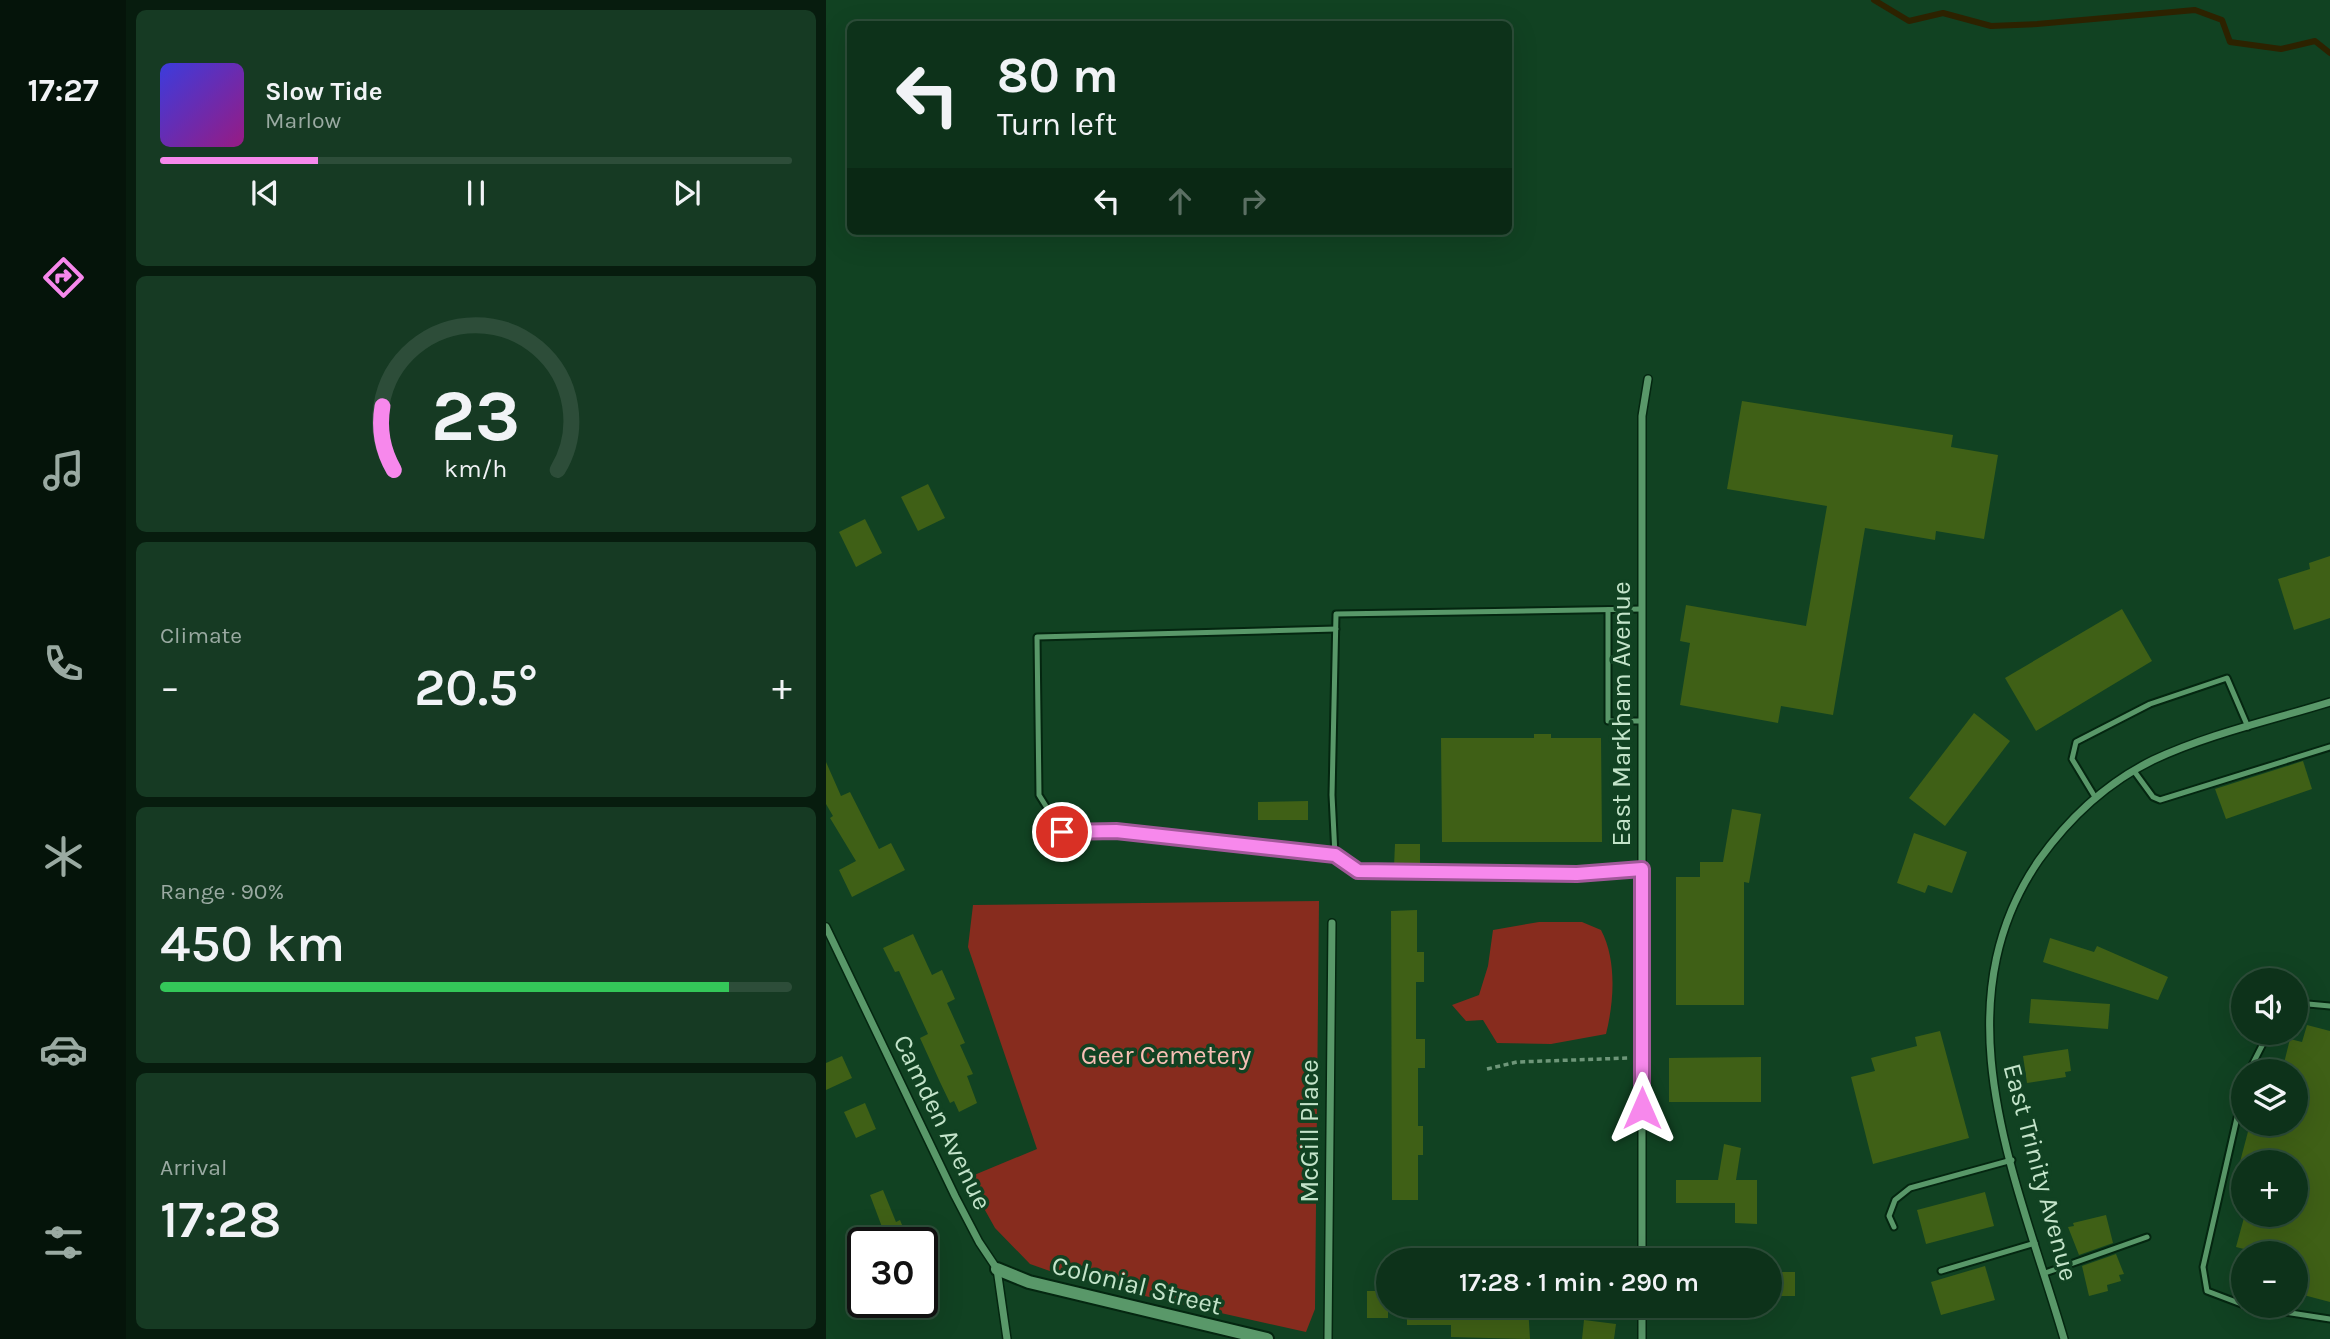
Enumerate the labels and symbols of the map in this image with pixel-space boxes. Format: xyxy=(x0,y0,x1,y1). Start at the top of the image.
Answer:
street label: East Markham Avenue xyxy=(1606,582,1637,847)
pin xyxy=(1032,802,1092,862)
street label: Camden Avenue xyxy=(887,1030,998,1215)
park label: Geer Cemetery xyxy=(1081,1040,1251,1071)
street label: McGill Place xyxy=(1294,1059,1325,1203)
street label: East Trinity Avenue xyxy=(1997,1060,2084,1284)
position arrow xyxy=(1605,1071,1679,1145)
speed limit sign: 30 xyxy=(847,1227,938,1318)
street label: Colonial Street xyxy=(1049,1249,1225,1322)

